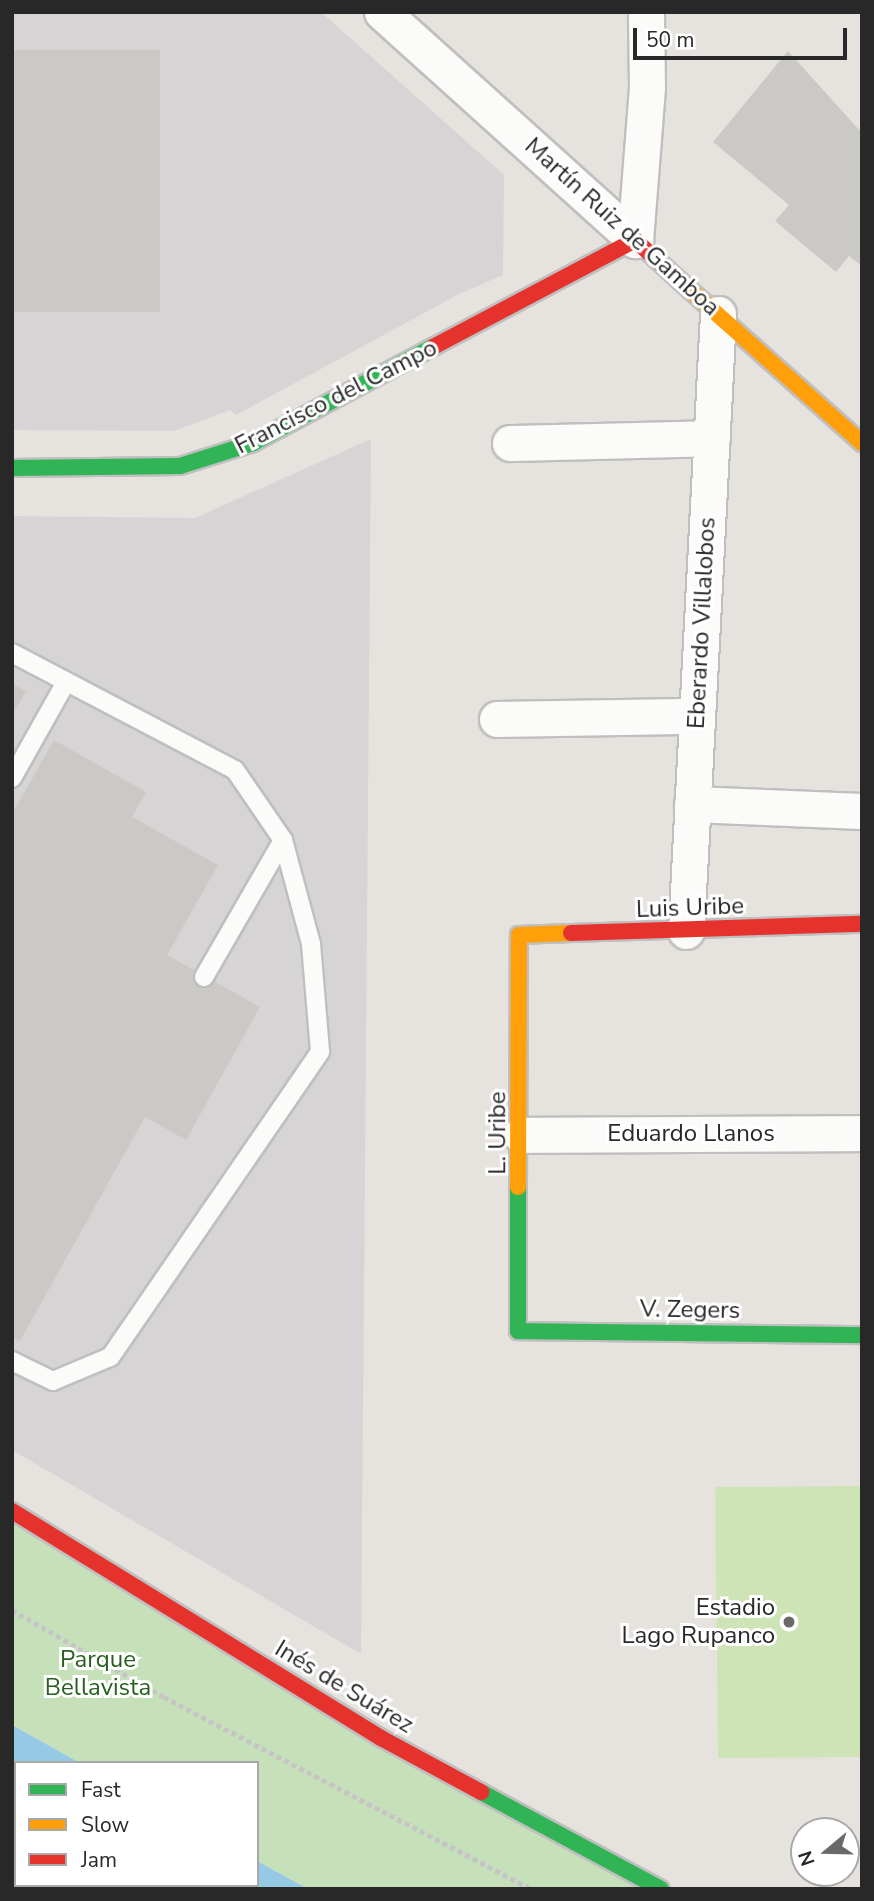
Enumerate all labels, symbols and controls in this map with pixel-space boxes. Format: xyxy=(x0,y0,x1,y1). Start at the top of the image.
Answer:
scale bar xyxy=(636,14,850,58)
text: 50 m xyxy=(646,26,695,54)
street label: Martín Ruiz de Gamboa xyxy=(519,132,725,322)
street label: Francisco del Campo xyxy=(230,334,442,460)
street label: Eberardo Villalobos xyxy=(682,516,722,730)
street label: Luis Uribe xyxy=(636,892,744,924)
street label: L. Uribe xyxy=(484,1091,512,1175)
street label: Eduardo Llanos xyxy=(607,1120,775,1148)
street label: V. Zegers xyxy=(640,1295,740,1325)
place label: Estadio Lago Rupanco xyxy=(622,1594,775,1650)
marker: Estadio Lago Rupanco xyxy=(781,1614,797,1630)
street label: Inés de Suárez xyxy=(270,1634,418,1740)
park label: Parque Bellavista xyxy=(45,1646,151,1702)
legend xyxy=(14,1761,259,1887)
text: Fast xyxy=(81,1776,121,1804)
text: Slow xyxy=(81,1811,129,1839)
north arrow xyxy=(790,1817,860,1887)
text: Jam xyxy=(81,1846,117,1874)
text: N xyxy=(792,1847,822,1869)

